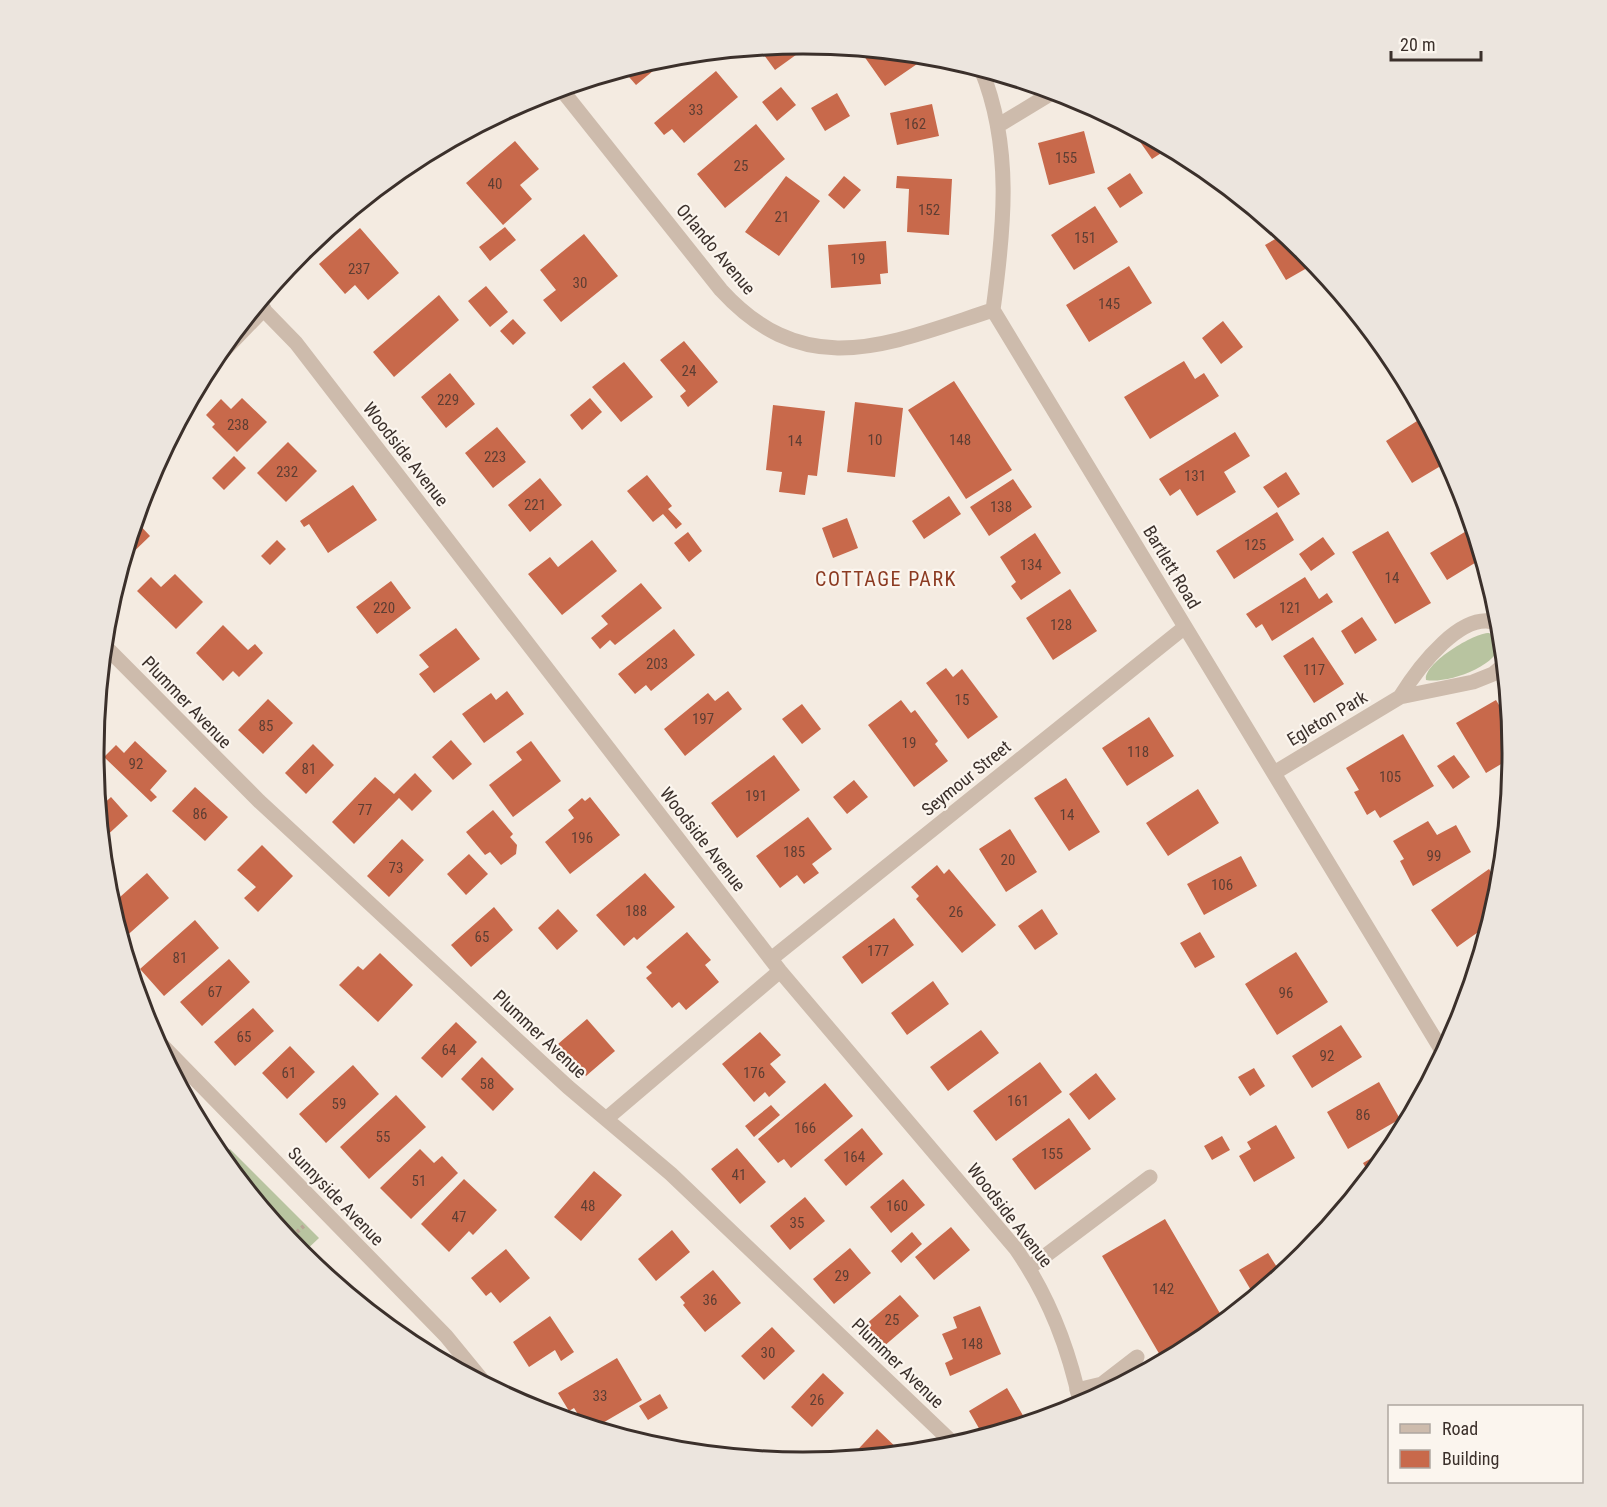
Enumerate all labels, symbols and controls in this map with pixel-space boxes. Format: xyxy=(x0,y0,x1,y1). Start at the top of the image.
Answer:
scale bar xyxy=(1391,24,1481,62)
text: 20 m xyxy=(1400,34,1435,55)
house number: 33 xyxy=(689,101,703,119)
house number: 162 xyxy=(904,115,926,133)
house number: 155 xyxy=(1055,149,1077,167)
house number: 25 xyxy=(734,157,748,175)
house number: 40 xyxy=(488,175,502,193)
street label: Orlando Avenue xyxy=(672,199,760,299)
house number: 152 xyxy=(918,201,940,219)
house number: 21 xyxy=(775,208,789,226)
house number: 151 xyxy=(1074,229,1096,247)
house number: 19 xyxy=(851,250,865,268)
house number: 237 xyxy=(348,260,370,278)
house number: 30 xyxy=(573,274,587,292)
house number: 145 xyxy=(1098,295,1120,313)
house number: 24 xyxy=(682,362,696,380)
house number: 229 xyxy=(437,391,459,409)
street label: Woodside Avenue xyxy=(359,398,453,510)
house number: 238 xyxy=(227,416,249,434)
house number: 10 xyxy=(868,431,882,449)
house number: 148 xyxy=(949,431,971,449)
house number: 14 xyxy=(788,432,802,450)
house number: 223 xyxy=(484,448,506,466)
house number: 232 xyxy=(276,463,298,481)
house number: 131 xyxy=(1184,467,1206,485)
house number: 221 xyxy=(524,496,546,514)
house number: 138 xyxy=(990,498,1012,516)
street label: Bartlett Road xyxy=(1139,522,1205,612)
house number: 125 xyxy=(1244,536,1266,554)
house number: 134 xyxy=(1020,556,1042,574)
district label: COTTAGE PARK xyxy=(815,567,957,591)
house number: 14 xyxy=(1385,569,1399,587)
house number: 220 xyxy=(373,599,395,617)
house number: 121 xyxy=(1279,599,1301,617)
house number: 128 xyxy=(1050,616,1072,634)
street label: Plummer Avenue xyxy=(138,652,236,752)
house number: 203 xyxy=(646,655,668,673)
house number: 117 xyxy=(1303,661,1325,679)
street label: Egleton Park xyxy=(1283,686,1371,750)
house number: 15 xyxy=(955,691,969,709)
house number: 197 xyxy=(692,710,714,728)
house number: 85 xyxy=(259,717,273,735)
house number: 19 xyxy=(902,734,916,752)
street label: Seymour Street xyxy=(917,736,1015,820)
house number: 118 xyxy=(1127,743,1149,761)
house number: 92 xyxy=(129,755,143,773)
house number: 81 xyxy=(302,760,316,778)
house number: 105 xyxy=(1379,768,1401,786)
street label: Woodside Avenue xyxy=(656,783,750,895)
house number: 191 xyxy=(745,787,767,805)
house number: 77 xyxy=(358,801,372,819)
house number: 86 xyxy=(193,805,207,823)
house number: 14 xyxy=(1060,806,1074,824)
house number: 196 xyxy=(571,829,593,847)
house number: 185 xyxy=(783,843,805,861)
house number: 99 xyxy=(1427,847,1441,865)
house number: 20 xyxy=(1001,851,1015,869)
house number: 73 xyxy=(389,859,403,877)
house number: 106 xyxy=(1211,876,1233,894)
house number: 188 xyxy=(625,902,647,920)
house number: 26 xyxy=(949,903,963,921)
house number: 65 xyxy=(475,928,489,946)
house number: 177 xyxy=(867,942,889,960)
house number: 81 xyxy=(173,949,187,967)
house number: 67 xyxy=(208,983,222,1001)
house number: 96 xyxy=(1279,984,1293,1002)
street label: Plummer Avenue xyxy=(489,985,591,1083)
house number: 65 xyxy=(237,1028,251,1046)
house number: 64 xyxy=(442,1041,456,1059)
house number: 92 xyxy=(1320,1047,1334,1065)
house number: 61 xyxy=(282,1064,296,1082)
house number: 176 xyxy=(743,1064,765,1082)
house number: 58 xyxy=(480,1075,494,1093)
house number: 161 xyxy=(1007,1092,1029,1110)
house number: 59 xyxy=(332,1095,346,1113)
house number: 86 xyxy=(1356,1106,1370,1124)
house number: 166 xyxy=(794,1119,816,1137)
house number: 55 xyxy=(376,1128,390,1146)
street label: Sunnyside Avenue xyxy=(284,1142,388,1250)
house number: 155 xyxy=(1041,1145,1063,1163)
house number: 164 xyxy=(843,1148,865,1166)
street label: Woodside Avenue xyxy=(963,1159,1057,1271)
house number: 41 xyxy=(732,1166,746,1184)
house number: 51 xyxy=(412,1172,426,1190)
house number: 48 xyxy=(581,1197,595,1215)
house number: 160 xyxy=(886,1197,908,1215)
house number: 47 xyxy=(452,1208,466,1226)
house number: 35 xyxy=(790,1214,804,1232)
house number: 29 xyxy=(835,1267,849,1285)
house number: 142 xyxy=(1152,1280,1174,1298)
house number: 36 xyxy=(703,1291,717,1309)
house number: 25 xyxy=(885,1311,899,1329)
street label: Plummer Avenue xyxy=(848,1314,948,1412)
house number: 148 xyxy=(961,1335,983,1353)
house number: 30 xyxy=(761,1344,775,1362)
house number: 33 xyxy=(593,1387,607,1405)
house number: 26 xyxy=(810,1391,824,1409)
legend xyxy=(1388,1405,1583,1483)
text: Road xyxy=(1442,1418,1478,1439)
text: Building xyxy=(1442,1448,1499,1469)

